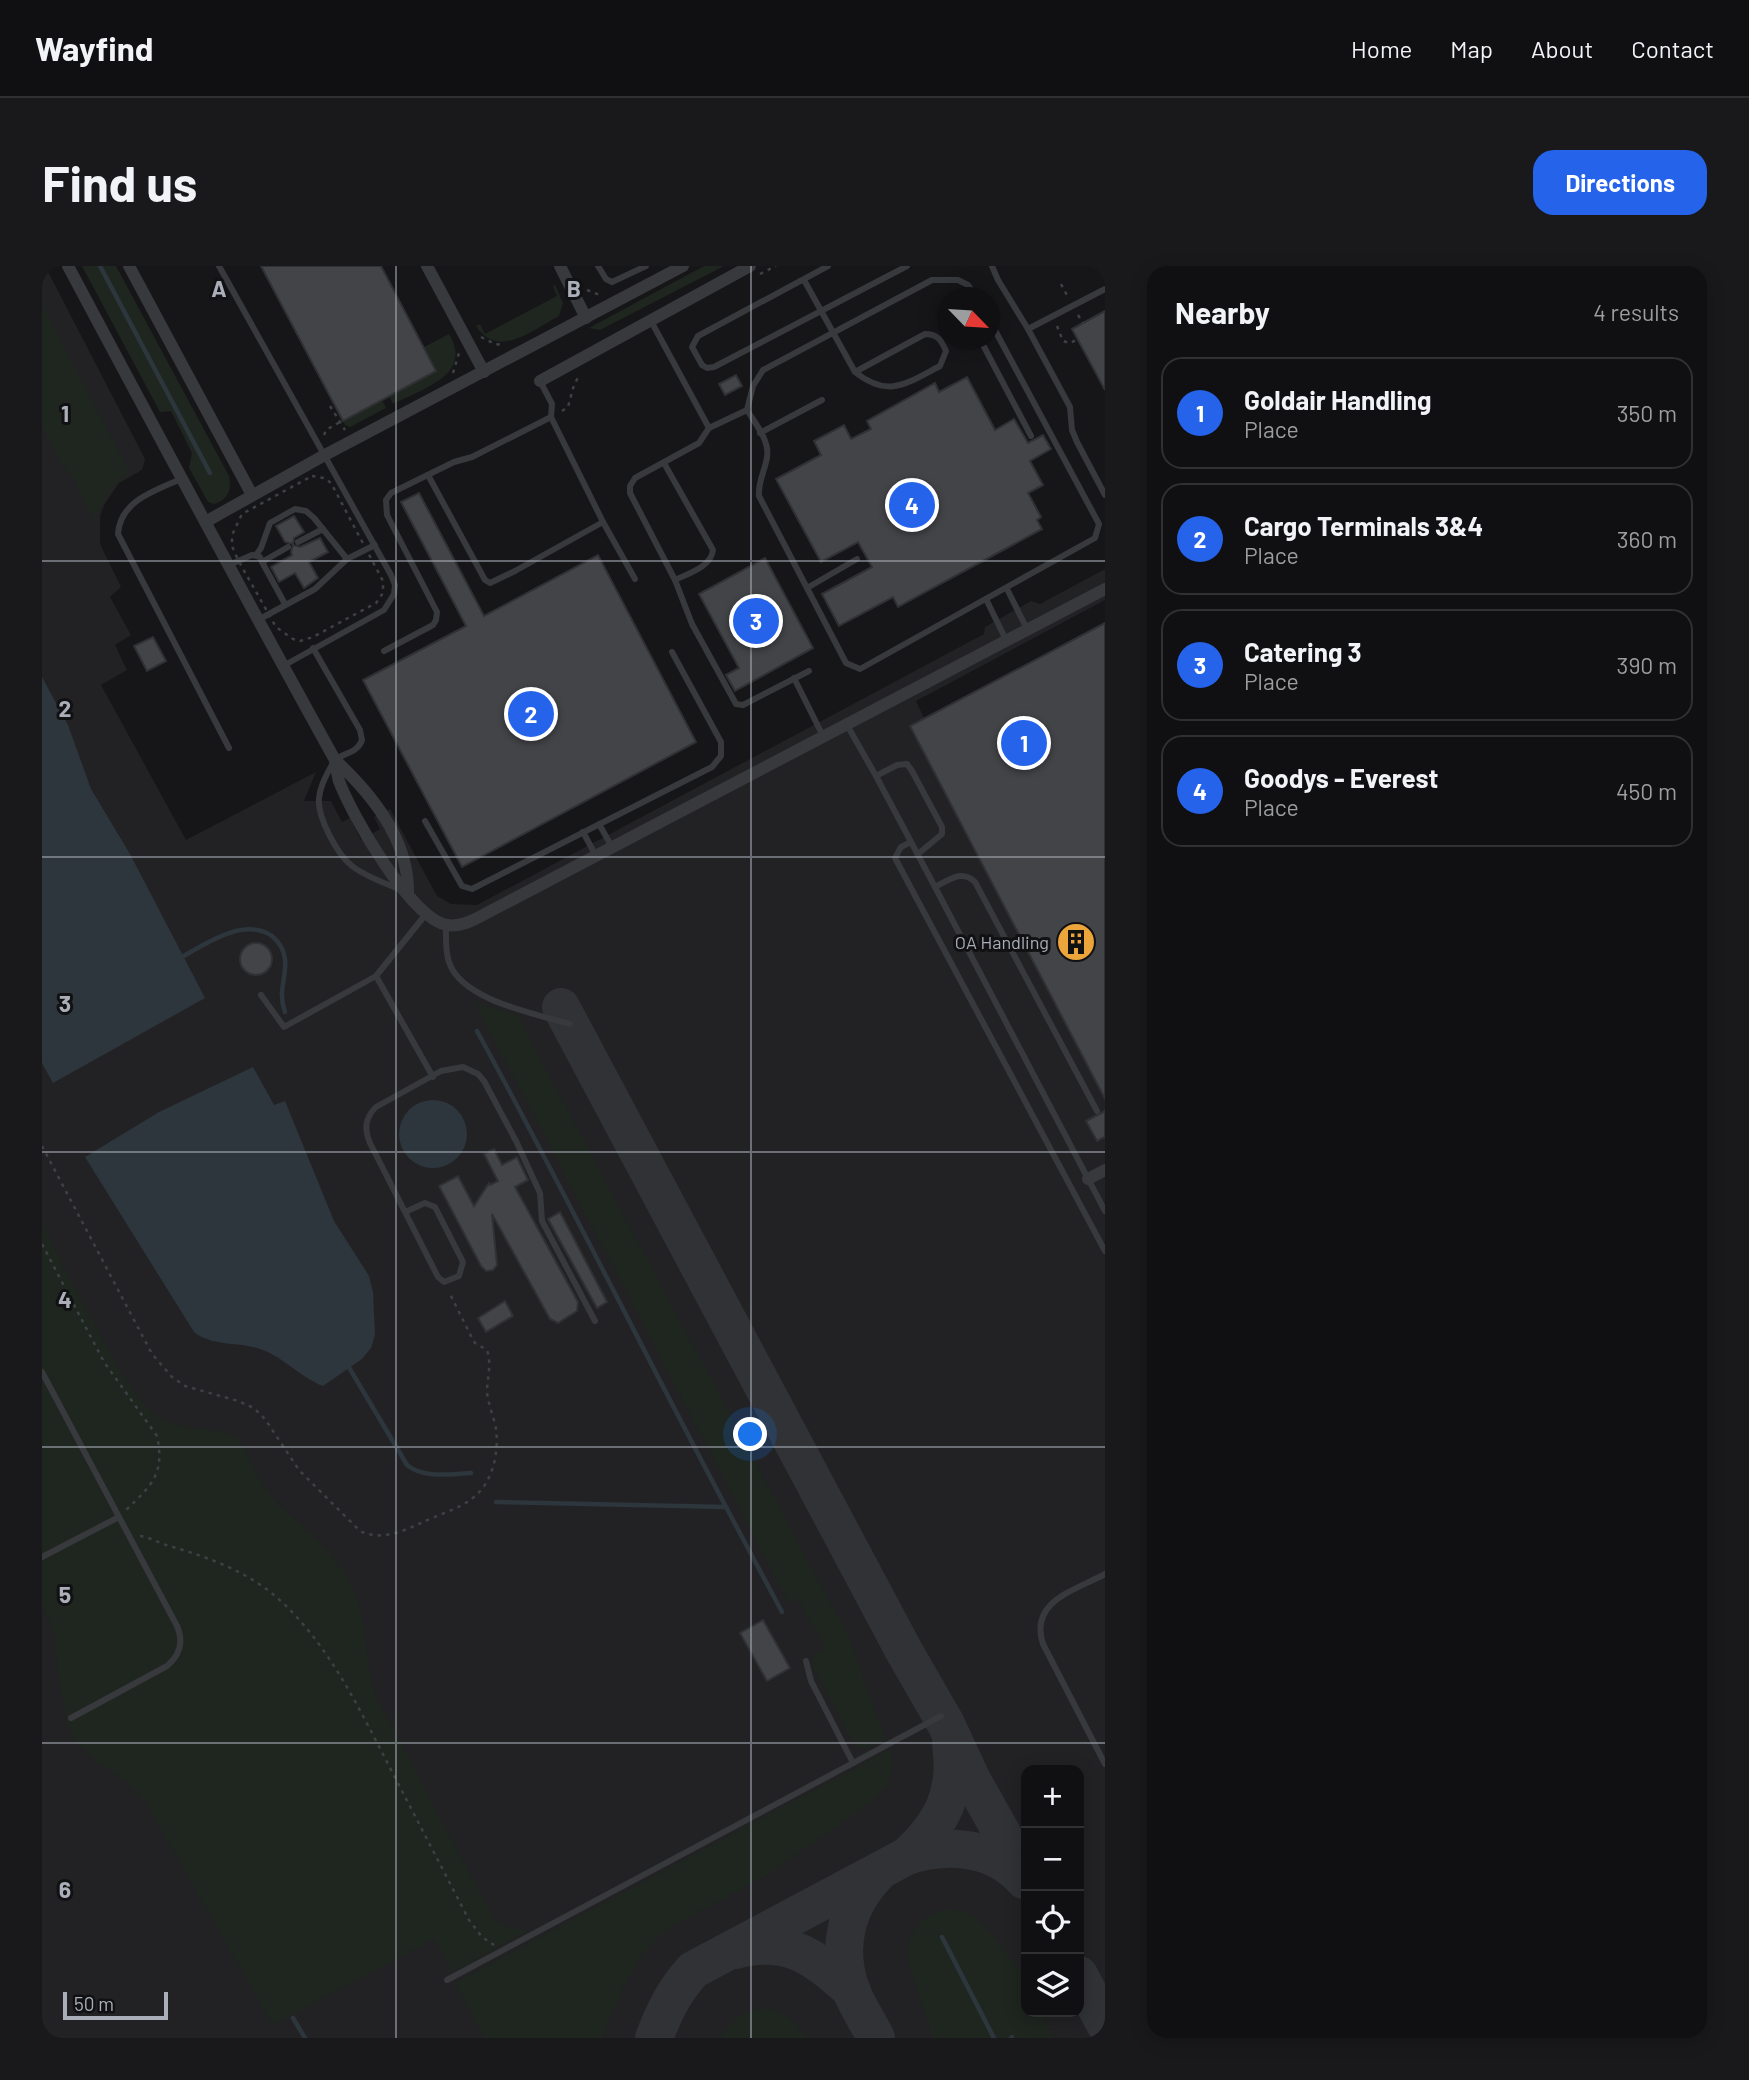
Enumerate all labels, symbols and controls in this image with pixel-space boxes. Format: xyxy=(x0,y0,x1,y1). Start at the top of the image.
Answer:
text: Wayfind xyxy=(35,28,153,68)
text: Home xyxy=(1351,34,1412,63)
text: Map xyxy=(1450,34,1493,63)
text: About xyxy=(1531,34,1593,63)
text: Contact xyxy=(1631,34,1714,63)
button: Directions xyxy=(1533,150,1707,215)
text: Find us xyxy=(42,153,197,212)
text: A xyxy=(211,274,227,302)
text: B xyxy=(567,274,581,302)
north arrow xyxy=(937,287,1000,350)
text: Nearby xyxy=(1175,294,1270,330)
text: 4 results xyxy=(1593,298,1679,326)
text: Goldair Handling xyxy=(1244,384,1432,415)
text: 1 xyxy=(61,399,69,427)
text: 1 xyxy=(1196,399,1204,427)
text: 350 m xyxy=(1617,399,1677,427)
text: Place xyxy=(1244,415,1299,443)
pin: 4 xyxy=(889,479,935,531)
text: Cargo Terminals 3&4 xyxy=(1244,510,1483,541)
text: 2 xyxy=(1194,525,1206,553)
text: 360 m xyxy=(1617,525,1677,553)
text: Place xyxy=(1244,541,1299,569)
pin: 3 xyxy=(733,595,779,647)
text: Catering 3 xyxy=(1244,636,1362,667)
text: 3 xyxy=(1194,651,1206,679)
text: 390 m xyxy=(1617,651,1677,679)
text: Place xyxy=(1244,667,1299,695)
pin: 2 xyxy=(508,688,554,740)
text: 2 xyxy=(59,694,71,722)
pin: 1 xyxy=(1001,717,1047,769)
text: Goodys - Everest xyxy=(1244,762,1438,793)
text: 4 xyxy=(1193,777,1207,805)
text: 450 m xyxy=(1616,777,1677,805)
text: Place xyxy=(1244,793,1299,821)
building icon: OA Handling xyxy=(1055,921,1097,963)
place label: OA Handling xyxy=(955,931,1049,953)
text: 3 xyxy=(59,989,71,1017)
text: 4 xyxy=(58,1285,72,1313)
your location xyxy=(733,1417,767,1451)
text: 5 xyxy=(59,1580,71,1608)
map controls xyxy=(1021,1765,1084,2017)
button: + xyxy=(1021,1765,1084,1828)
button: − xyxy=(1021,1828,1084,1891)
text: 6 xyxy=(59,1875,71,1903)
button: locate xyxy=(1021,1891,1084,1954)
button: layers xyxy=(1021,1954,1084,2017)
scale bar xyxy=(63,1989,168,2021)
text: 50 m xyxy=(74,1992,114,2015)

